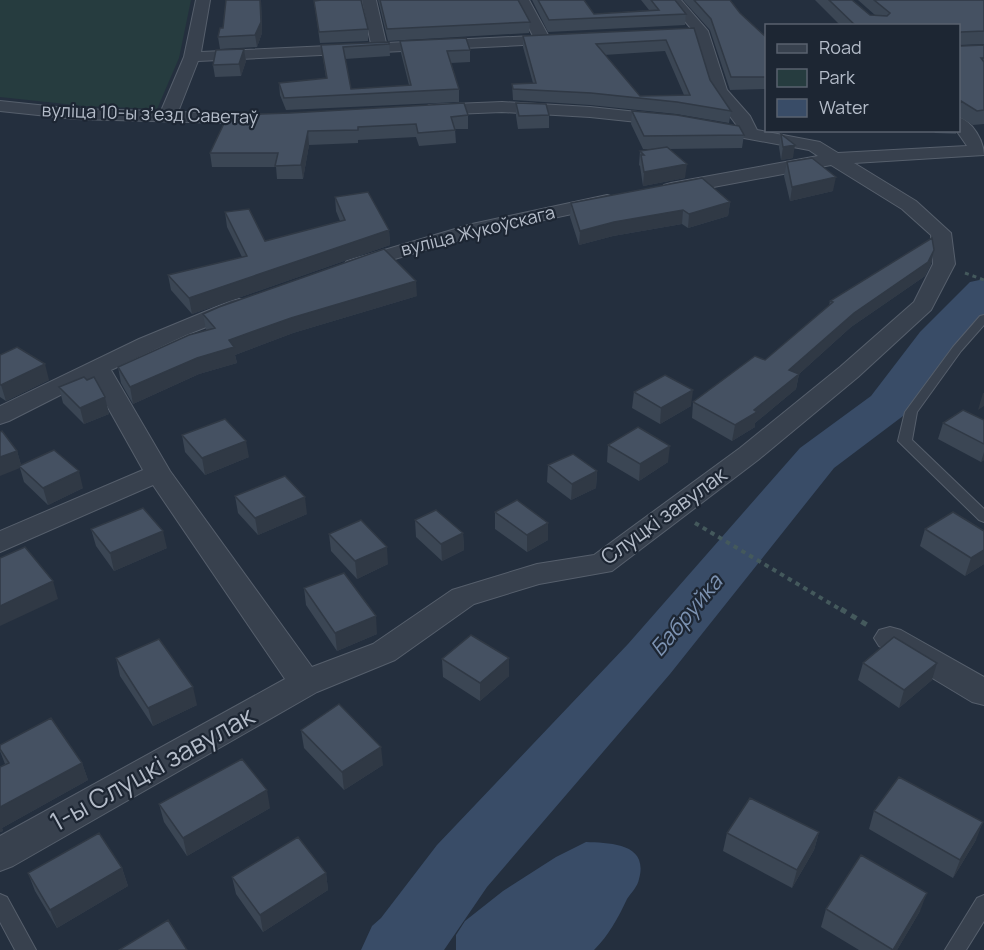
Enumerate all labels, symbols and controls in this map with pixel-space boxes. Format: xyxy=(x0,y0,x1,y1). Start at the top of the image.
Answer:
legend xyxy=(765,24,960,132)
text: Road xyxy=(819,35,862,59)
text: Park xyxy=(819,65,856,89)
text: Water xyxy=(819,95,869,119)
street label: вуліца 10-ы зʼезд Саветаў xyxy=(41,97,259,129)
street label: вуліца Жукоўскага xyxy=(398,199,557,261)
street label: Слуцкі завулак xyxy=(595,460,732,570)
water label: Бабруйка xyxy=(643,566,730,662)
street label: 1-ы Слуцкі завулак xyxy=(43,697,261,839)

